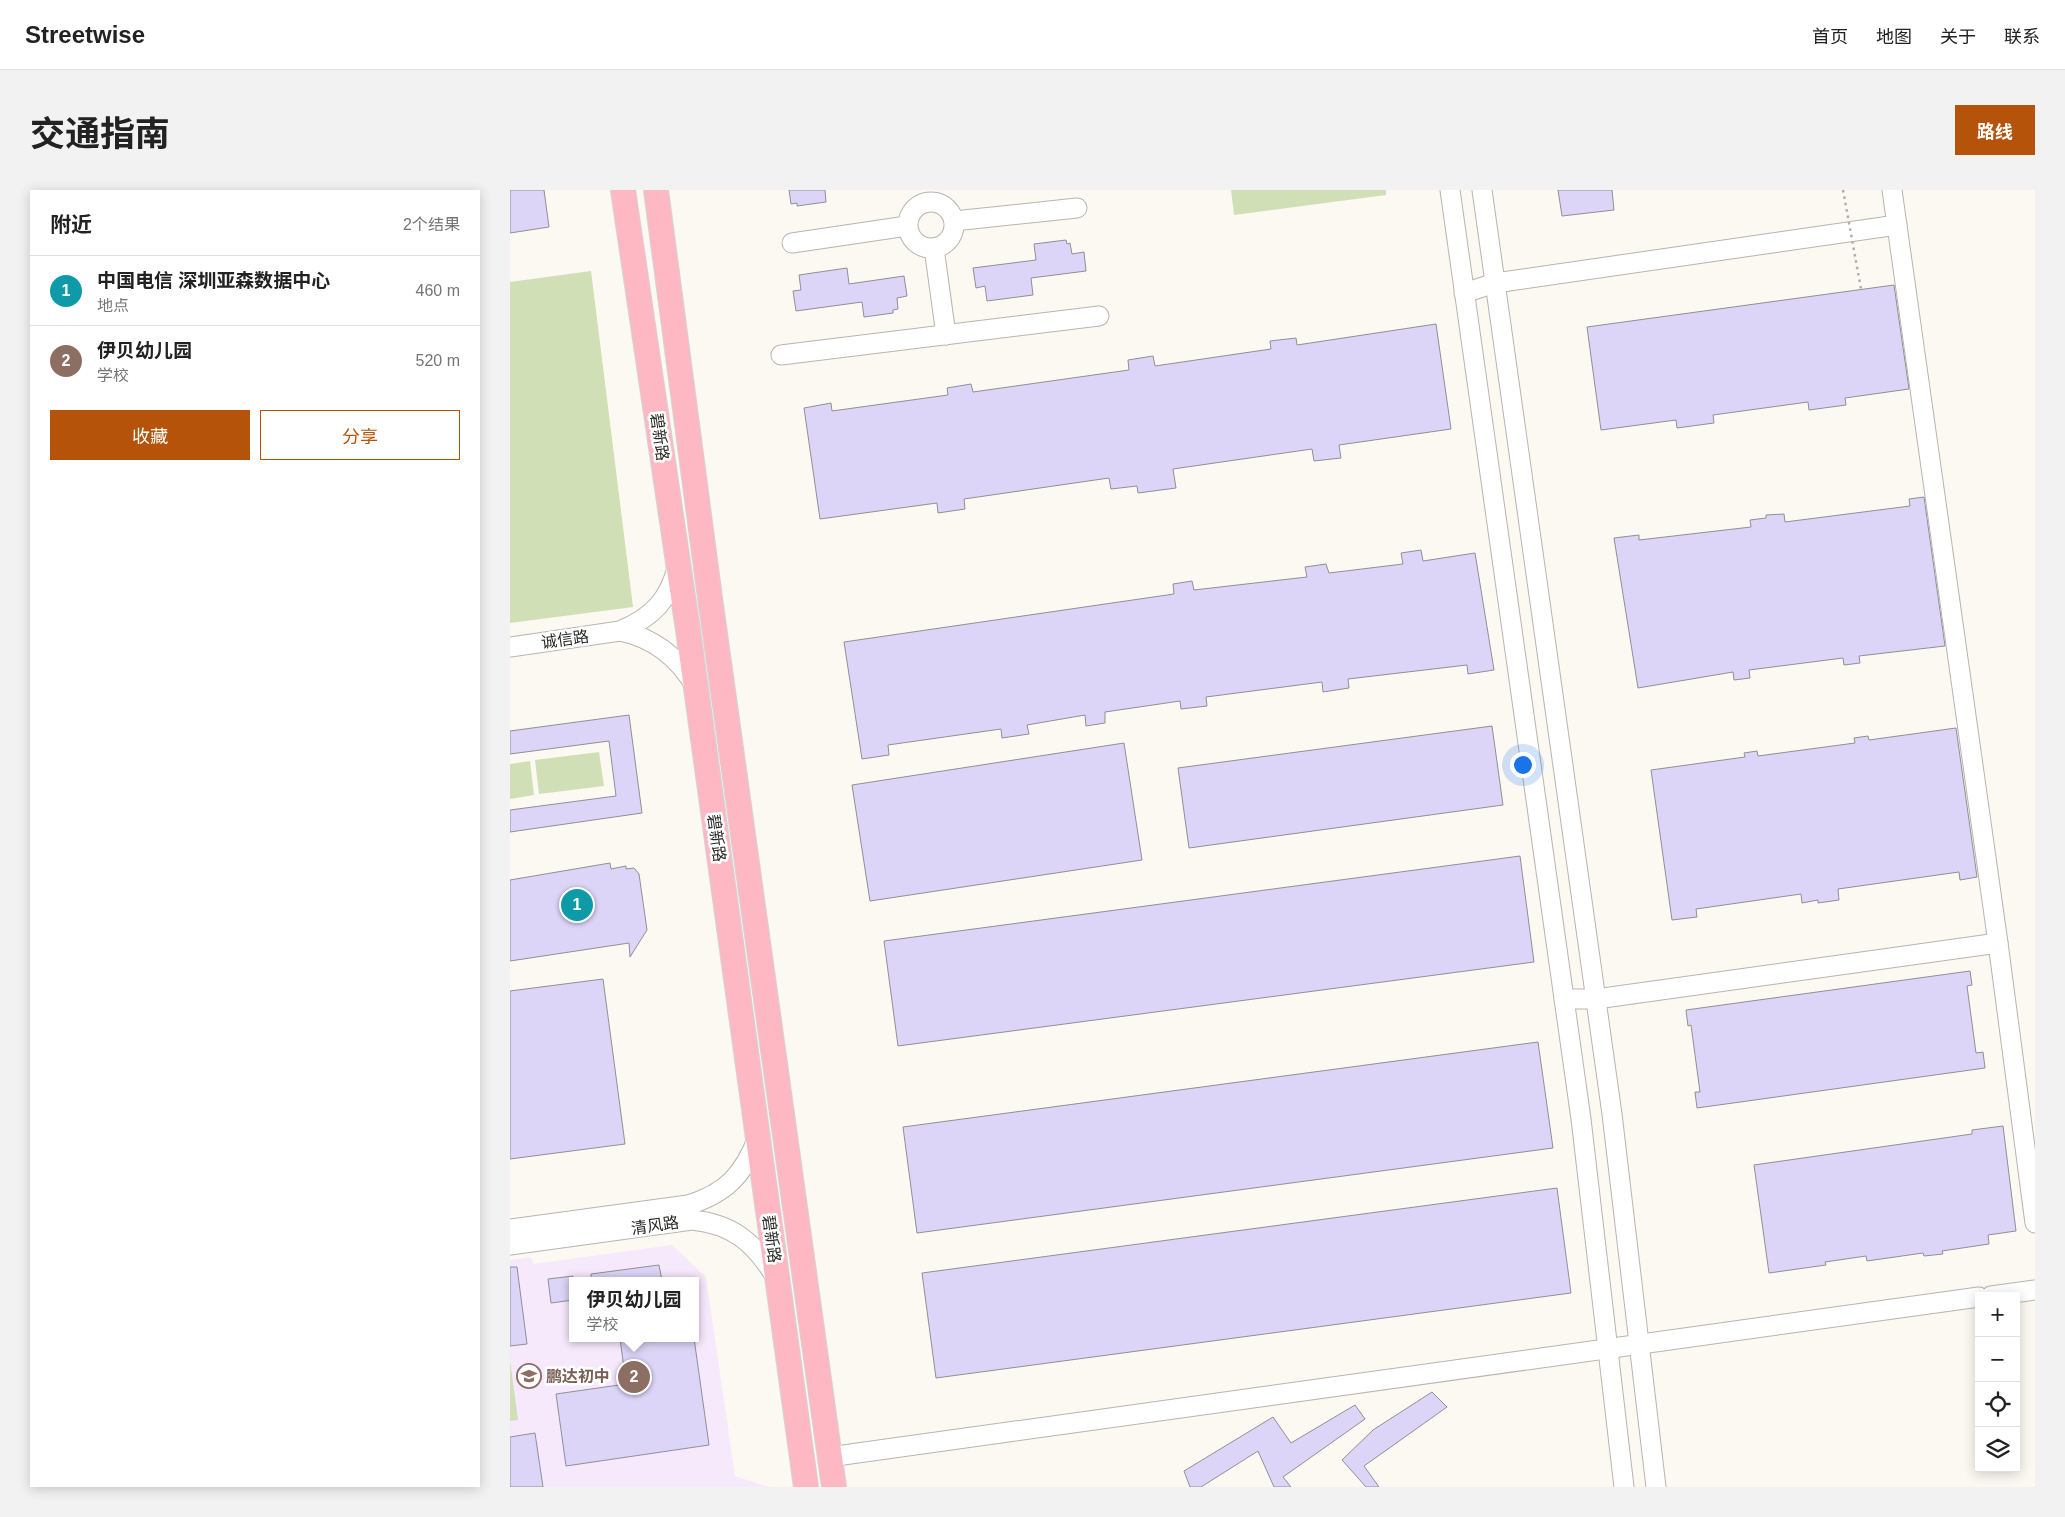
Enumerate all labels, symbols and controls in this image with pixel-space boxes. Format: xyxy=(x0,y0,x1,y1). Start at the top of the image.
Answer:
text: Streetwise xyxy=(25,21,145,48)
text: 首页 xyxy=(1812,27,1848,47)
text: 地图 xyxy=(1876,27,1912,47)
text: 关于 xyxy=(1940,27,1976,47)
text: 联系 xyxy=(2004,27,2040,47)
button: 路线 xyxy=(1955,105,2035,155)
text: 交通指南 xyxy=(30,114,170,153)
text: 附近 xyxy=(50,213,92,236)
text: 2个结果 xyxy=(403,216,460,233)
text: 中国电信 深圳亚森数据中心 xyxy=(97,270,330,291)
text: 1 xyxy=(62,282,70,299)
text: 460 m xyxy=(416,282,460,299)
text: 地点 xyxy=(97,297,129,314)
text: 伊贝幼儿园 xyxy=(97,340,192,361)
text: 2 xyxy=(62,352,70,369)
text: 520 m xyxy=(416,352,460,369)
text: 学校 xyxy=(97,367,129,384)
button: 收藏 xyxy=(50,410,250,460)
button: 分享 xyxy=(260,410,460,460)
street label: 碧新路 xyxy=(648,412,671,462)
street label: 诚信路 xyxy=(540,628,590,651)
your location xyxy=(1510,752,1536,778)
street label: 碧新路 xyxy=(705,813,728,863)
pin: 1 xyxy=(561,886,593,924)
street label: 清风路 xyxy=(630,1214,680,1237)
street label: 碧新路 xyxy=(760,1214,783,1264)
popup xyxy=(569,1277,699,1342)
text: 伊贝幼儿园 xyxy=(586,1289,682,1310)
map controls xyxy=(1975,1292,2020,1472)
button: + xyxy=(1975,1292,2020,1337)
text: 学校 xyxy=(586,1316,619,1333)
button: − xyxy=(1975,1337,2020,1382)
pin: 2 xyxy=(618,1358,650,1396)
school or university icon: 鹏达初中 xyxy=(516,1363,542,1389)
place label: 鹏达初中 xyxy=(546,1368,610,1385)
button: locate xyxy=(1975,1382,2020,1427)
button: layers xyxy=(1975,1427,2020,1472)

